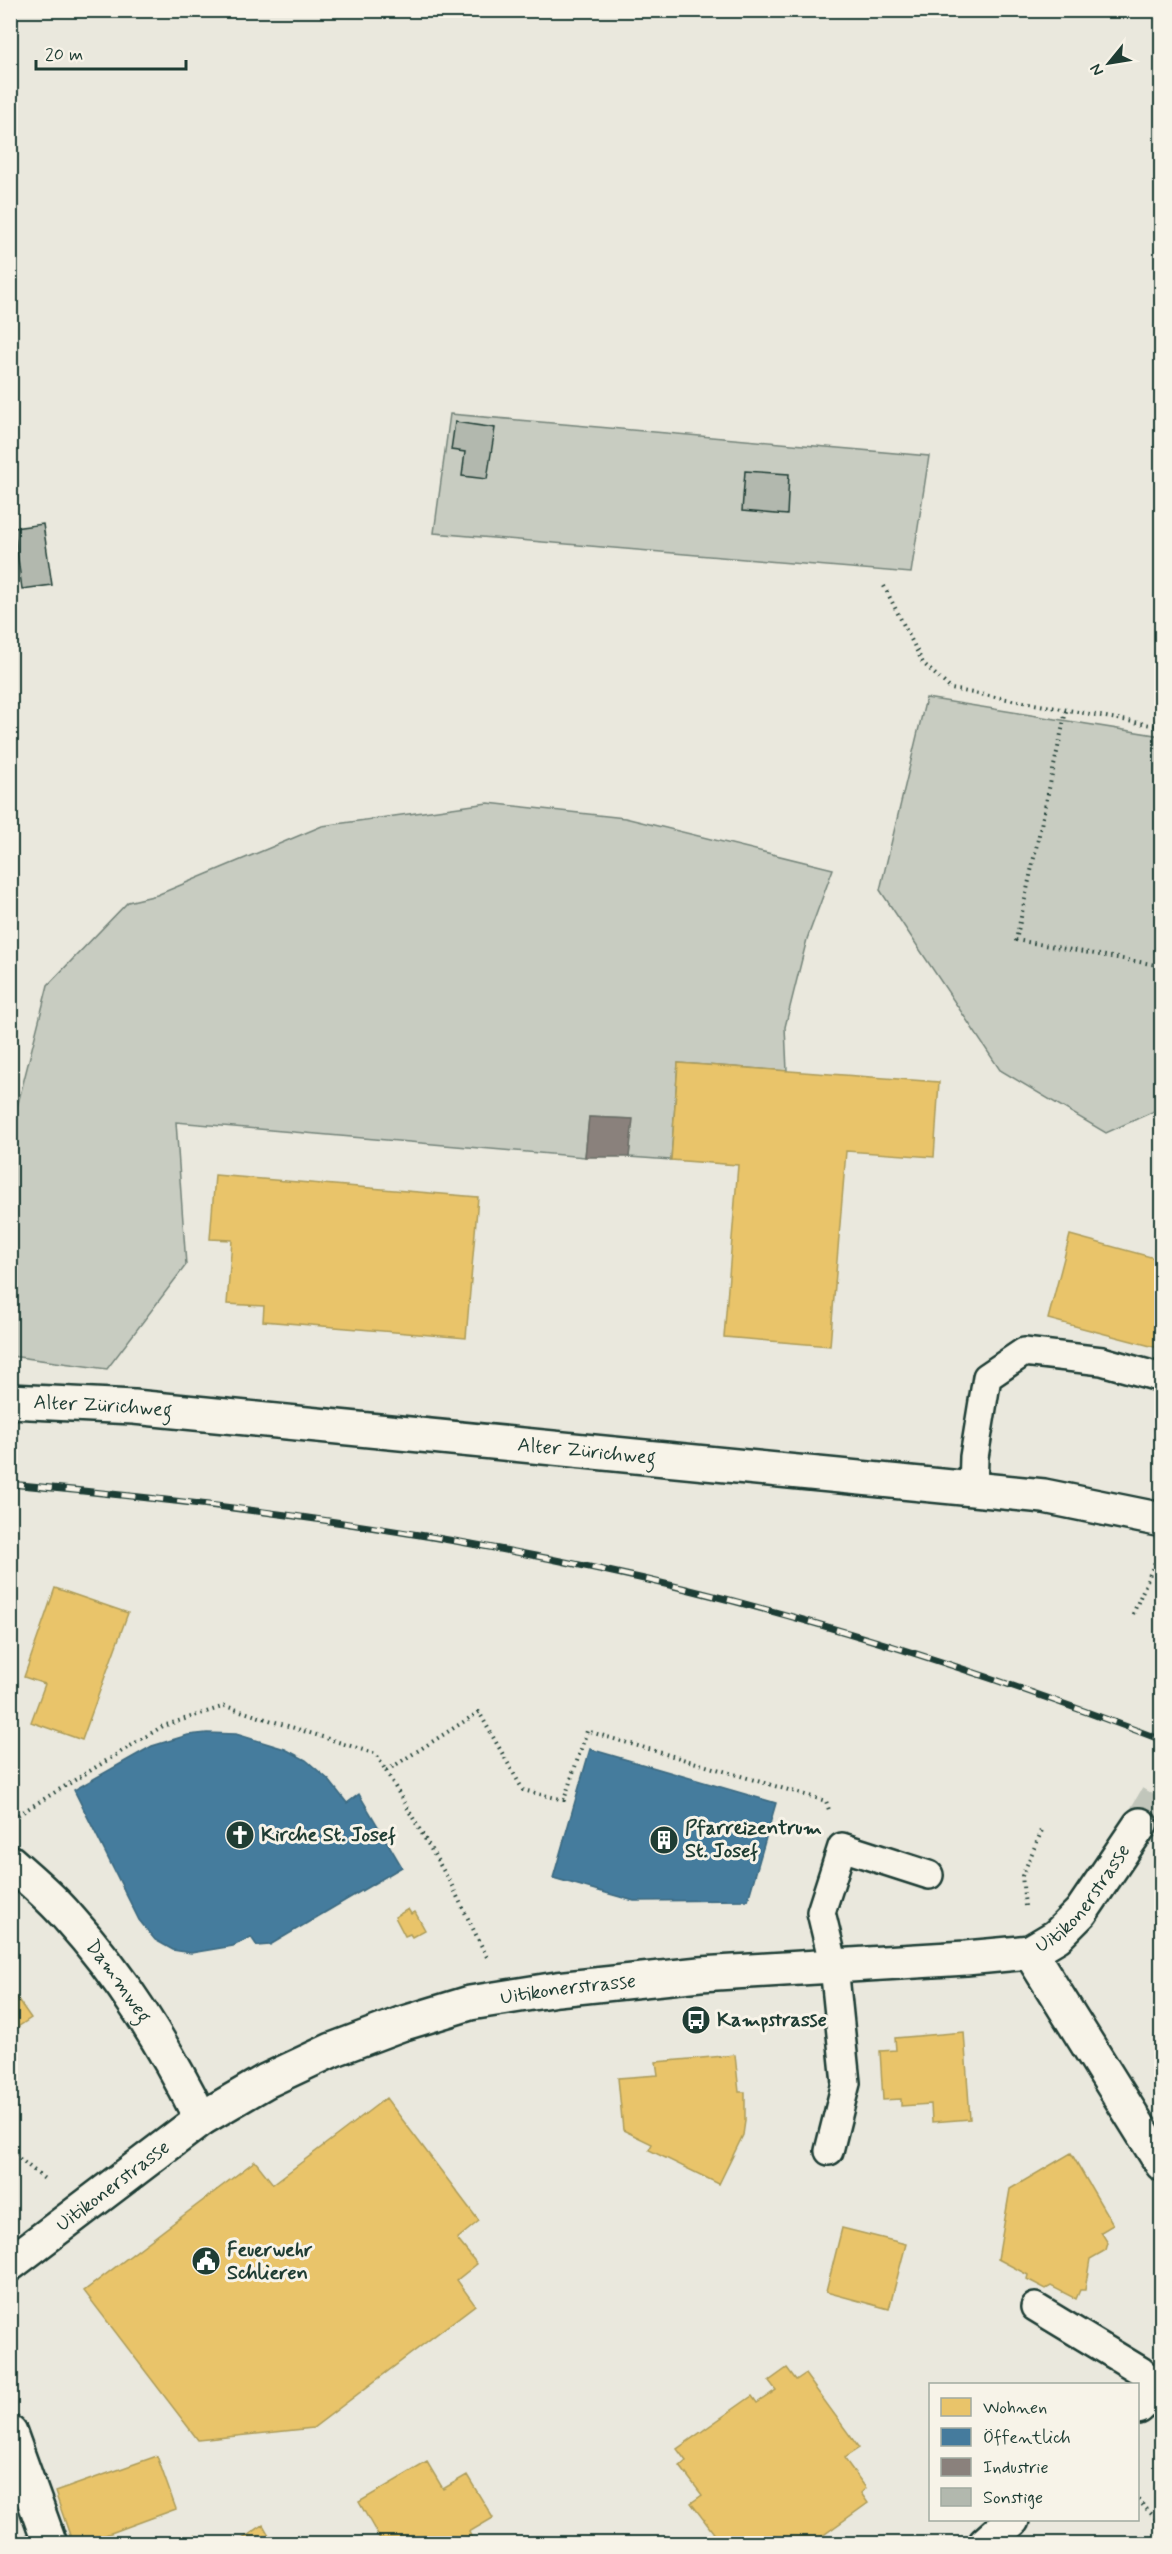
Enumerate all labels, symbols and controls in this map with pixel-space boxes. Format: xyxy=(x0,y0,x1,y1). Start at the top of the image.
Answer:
scale bar xyxy=(36,33,186,71)
north arrow xyxy=(1079,33,1139,93)
text: 20 m xyxy=(45,43,83,67)
text: N xyxy=(1086,60,1109,80)
street label: Alter Zürichweg xyxy=(33,1389,174,1426)
street label: Alter Zürichweg xyxy=(516,1431,657,1473)
place label: Pfarreizentrum St. Josef xyxy=(685,1815,822,1865)
church icon: Kirche St. Josef xyxy=(224,1819,256,1851)
place label: Kirche St. Josef xyxy=(261,1822,396,1849)
building icon: Pfarreizentrum St. Josef xyxy=(648,1824,680,1856)
street label: Uitikonerstrasse xyxy=(1030,1839,1137,1959)
street label: Dammweg xyxy=(79,1934,158,2029)
street label: Uitikonerstrasse xyxy=(498,1967,637,2011)
bus stop icon: Kampstrasse xyxy=(680,2004,712,2036)
place label: Kampstrasse xyxy=(717,2007,827,2034)
street label: Uitikonerstrasse xyxy=(50,2134,175,2238)
place label: Feuerwehr Schlieren xyxy=(227,2237,313,2287)
public building icon: Feuerwehr Schlieren xyxy=(190,2245,222,2277)
legend xyxy=(929,2383,1139,2521)
text: Wohnen xyxy=(983,2396,1047,2420)
text: Öffentlich xyxy=(983,2426,1071,2450)
text: Industrie xyxy=(983,2456,1049,2480)
text: Sonstige xyxy=(983,2486,1043,2510)

